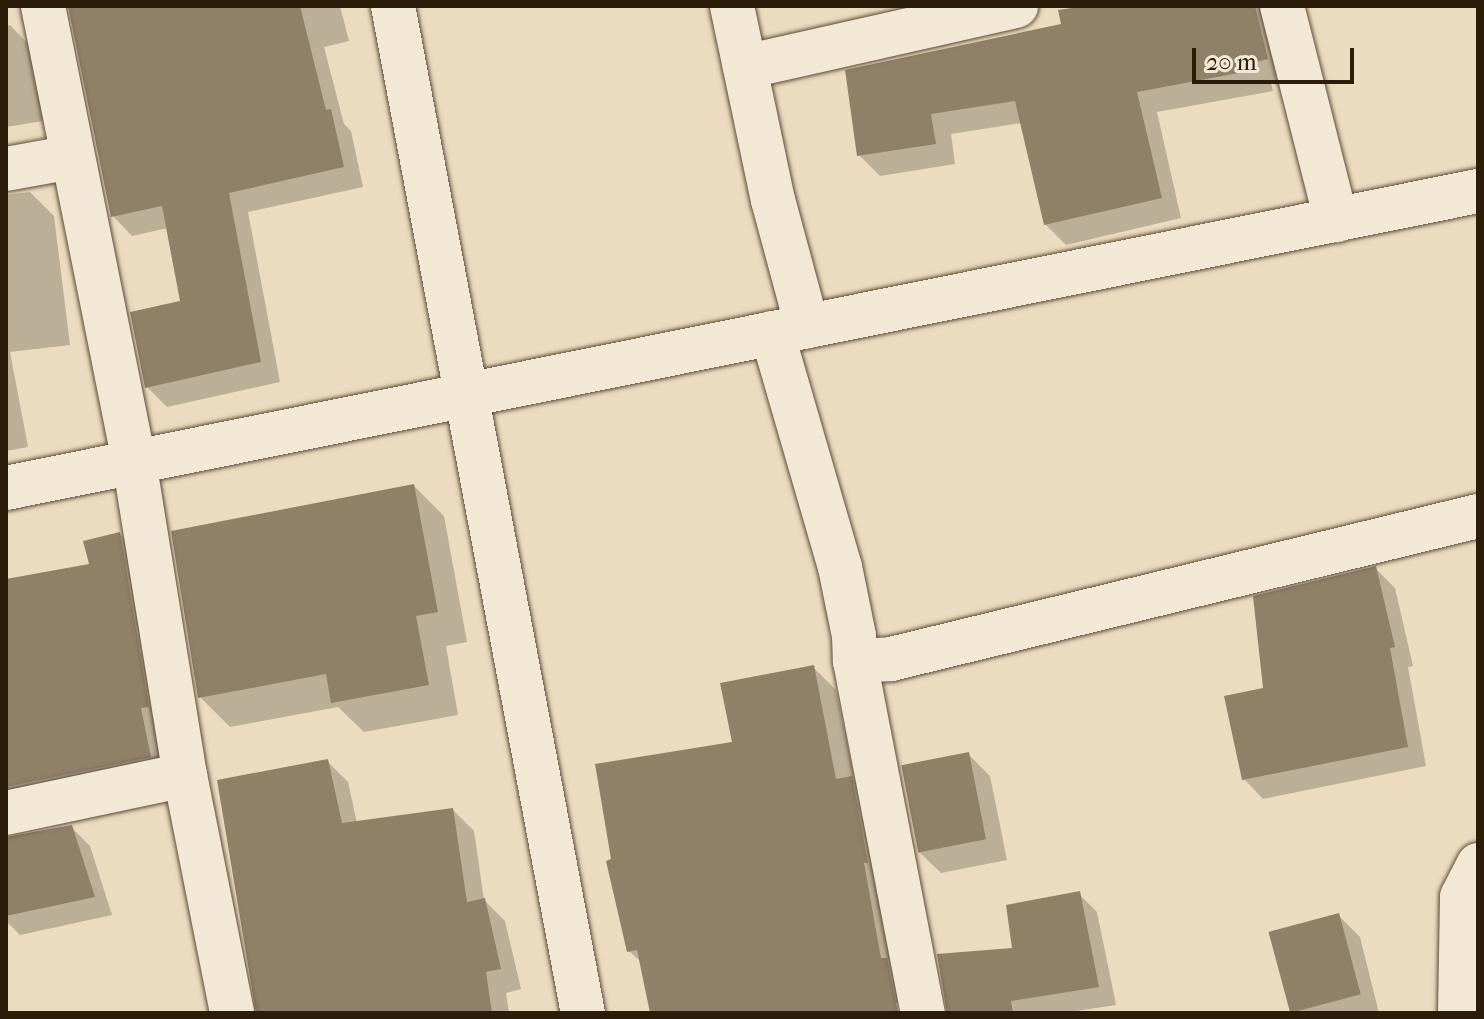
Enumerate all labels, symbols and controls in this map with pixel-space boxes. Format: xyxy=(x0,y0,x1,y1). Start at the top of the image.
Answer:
scale bar xyxy=(1196,32,1358,82)
text: 20 m xyxy=(1206,48,1257,76)

